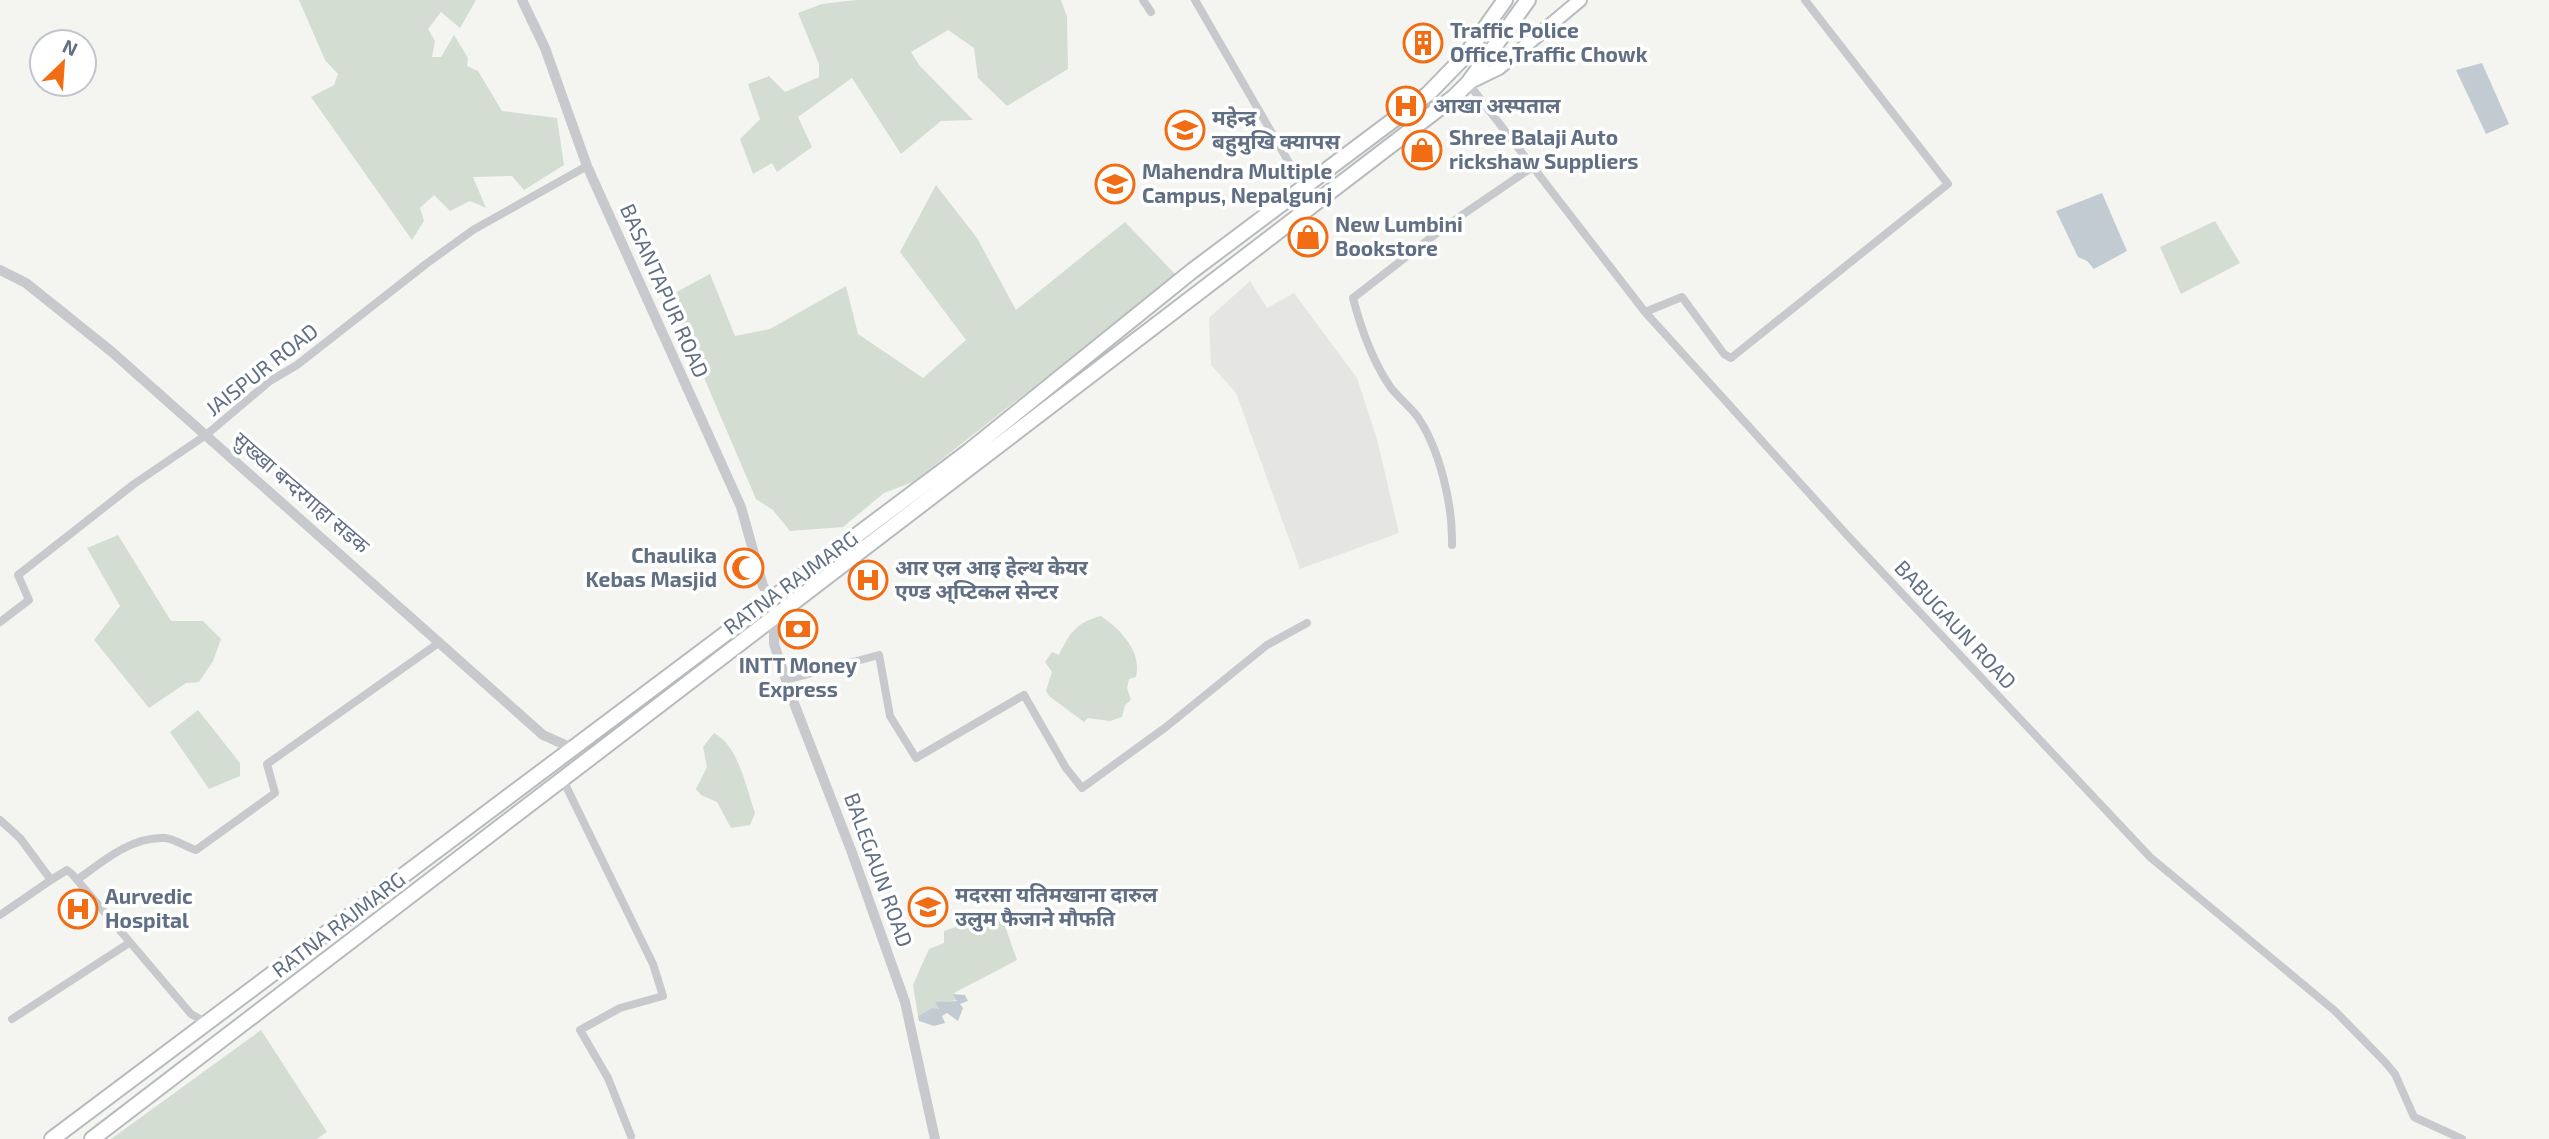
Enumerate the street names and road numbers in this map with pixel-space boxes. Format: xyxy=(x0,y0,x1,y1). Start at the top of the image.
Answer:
street label: BASANTAPUR ROAD xyxy=(616,200,715,381)
street label: JAISPUR ROAD xyxy=(200,317,322,420)
street label: सुख्खा बन्दरगाहा सडक xyxy=(228,426,376,560)
street label: RATNA RAJMARG xyxy=(718,525,862,639)
street label: BABUGAUN ROAD xyxy=(1890,555,2022,693)
street label: BALEGAUN ROAD xyxy=(840,789,919,950)
street label: RATNA RAJMARG xyxy=(267,866,409,982)

